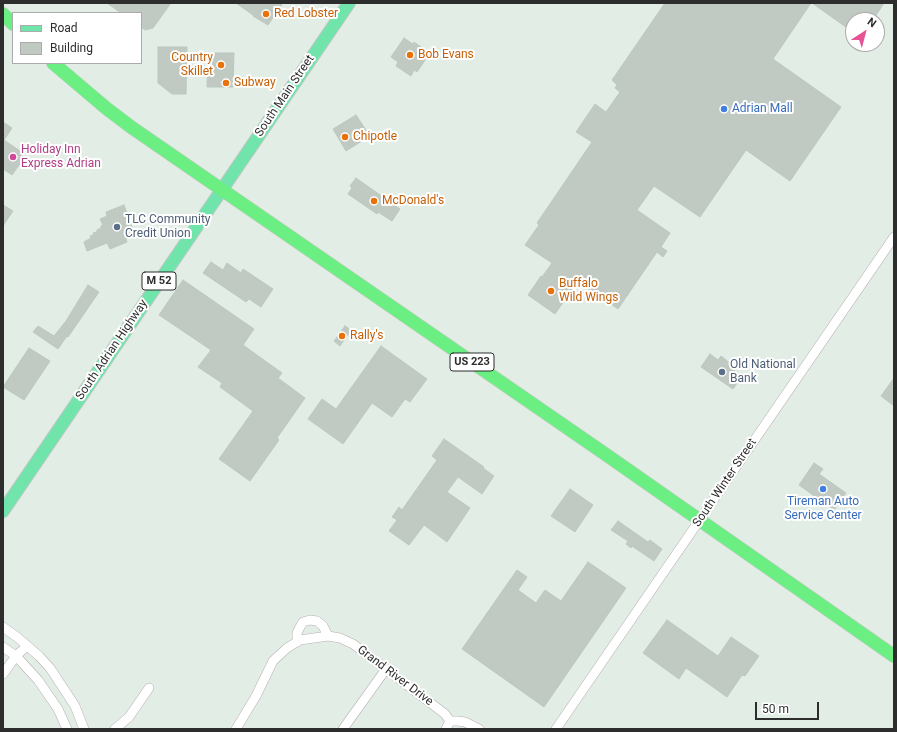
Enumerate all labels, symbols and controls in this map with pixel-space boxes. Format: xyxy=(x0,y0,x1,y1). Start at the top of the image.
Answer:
place label: Red Lobster xyxy=(274,7,338,21)
marker: Red Lobster xyxy=(261,9,271,19)
legend xyxy=(12,12,142,64)
north arrow xyxy=(845,12,885,52)
text: N xyxy=(865,15,879,30)
text: Road xyxy=(50,21,78,35)
text: Building xyxy=(50,41,93,55)
place label: Bob Evans xyxy=(418,48,474,62)
marker: Bob Evans xyxy=(405,50,415,60)
place label: Country Skillet xyxy=(171,51,213,79)
street label: South Main Street xyxy=(252,52,318,140)
marker: Country Skillet xyxy=(216,60,226,70)
place label: Subway xyxy=(234,76,276,90)
marker: Subway xyxy=(221,78,231,88)
place label: Adrian Mall xyxy=(732,102,793,116)
marker: Adrian Mall xyxy=(719,104,729,114)
place label: Chipotle xyxy=(353,130,397,144)
marker: Chipotle xyxy=(340,132,350,142)
place label: Holiday Inn Express Adrian xyxy=(21,143,101,171)
marker: Holiday Inn Express Adrian xyxy=(8,152,18,162)
place label: McDonald's xyxy=(382,194,444,208)
marker: McDonald's xyxy=(369,196,379,206)
place label: TLC Community Credit Union xyxy=(125,213,210,241)
marker: TLC Community Credit Union xyxy=(112,222,122,232)
road number: M 52 xyxy=(142,272,176,290)
place label: Buffalo Wild Wings xyxy=(559,277,618,305)
marker: Buffalo Wild Wings xyxy=(546,286,556,296)
street label: South Adrian Highway xyxy=(73,297,151,403)
place label: Rally's xyxy=(350,329,383,343)
marker: Rally's xyxy=(337,331,347,341)
road number: US 223 xyxy=(450,353,494,371)
place label: Old National Bank xyxy=(730,358,796,386)
marker: Old National Bank xyxy=(717,367,727,377)
street label: South Winter Street xyxy=(690,436,760,530)
marker: Tireman Auto Service Center xyxy=(818,484,828,494)
place label: Tireman Auto Service Center xyxy=(784,495,862,523)
street label: Grand River Drive xyxy=(354,643,436,709)
scale bar xyxy=(757,694,821,720)
text: 50 m xyxy=(762,702,789,716)

